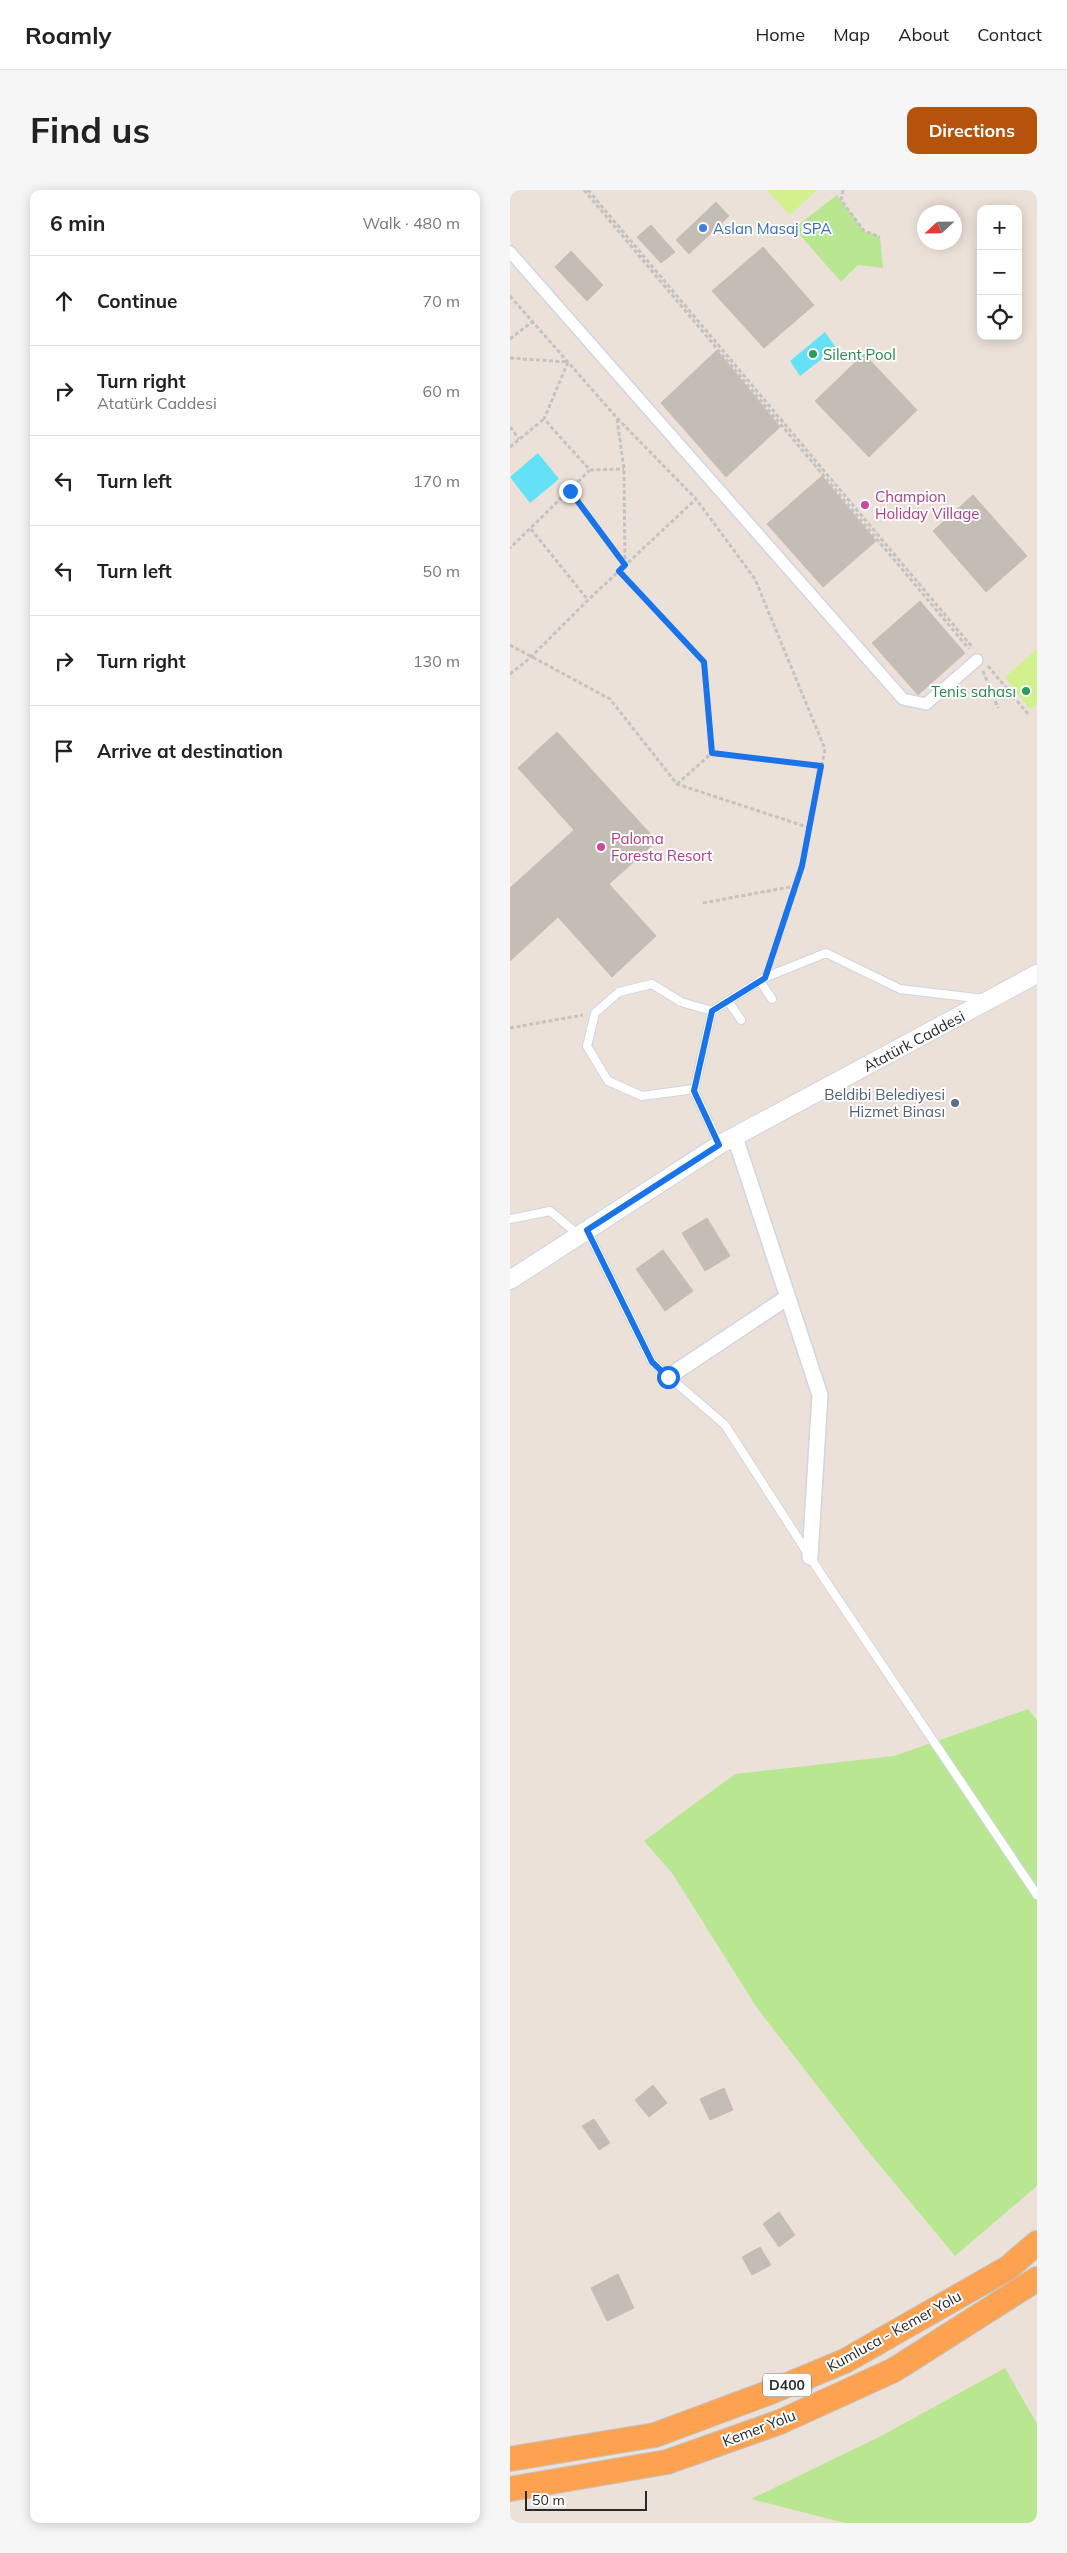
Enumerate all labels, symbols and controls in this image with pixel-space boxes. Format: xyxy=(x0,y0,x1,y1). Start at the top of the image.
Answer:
text: Roamly xyxy=(25,20,112,50)
text: Home xyxy=(755,23,805,46)
text: Map xyxy=(833,23,870,46)
text: About xyxy=(898,23,949,46)
text: Contact xyxy=(977,23,1042,46)
button: Directions xyxy=(907,107,1037,154)
text: Find us xyxy=(30,108,150,152)
north arrow xyxy=(917,205,962,250)
map controls xyxy=(977,205,1022,340)
button: + xyxy=(977,205,1022,250)
text: 6 min xyxy=(50,210,105,236)
text: Walk · 480 m xyxy=(362,213,460,233)
place label: Aslan Masaj SPA xyxy=(713,219,832,238)
marker: Aslan Masaj SPA xyxy=(697,222,709,234)
button: − xyxy=(977,250,1022,295)
icon: ahead xyxy=(50,287,78,315)
text: Continue xyxy=(97,289,177,313)
text: 70 m xyxy=(423,291,460,311)
button: locate xyxy=(977,295,1022,340)
place label: Silent Pool xyxy=(823,345,896,364)
marker: Silent Pool xyxy=(807,348,819,360)
text: Turn right xyxy=(97,369,186,393)
icon: right xyxy=(50,377,78,405)
text: 60 m xyxy=(423,381,460,401)
text: Atatürk Caddesi xyxy=(97,393,217,413)
icon: left xyxy=(50,467,78,495)
text: Turn left xyxy=(97,469,172,493)
text: 170 m xyxy=(413,471,460,491)
route end xyxy=(559,480,582,503)
place label: Champion Holiday Village xyxy=(875,487,979,523)
marker: Champion Holiday Village xyxy=(859,499,871,511)
icon: left xyxy=(50,557,78,585)
text: Turn left xyxy=(97,559,172,583)
text: 50 m xyxy=(423,561,460,581)
icon: right xyxy=(50,647,78,675)
text: Turn right xyxy=(97,649,186,673)
text: 130 m xyxy=(413,651,460,671)
place label: Tenis sahası xyxy=(931,682,1016,701)
marker: Tenis sahası xyxy=(1020,685,1032,697)
icon: arrive xyxy=(50,737,78,765)
text: Arrive at destination xyxy=(97,739,283,763)
place label: Paloma Foresta Resort xyxy=(611,829,712,865)
marker: Paloma Foresta Resort xyxy=(595,841,607,853)
street label: Atatürk Caddesi xyxy=(860,1006,968,1076)
place label: Beldibi Belediyesi Hizmet Binası xyxy=(824,1085,945,1121)
marker: Beldibi Belediyesi Hizmet Binası xyxy=(949,1097,961,1109)
route start xyxy=(657,1366,680,1389)
street label: Kumluca - Kemer Yolu xyxy=(823,2286,965,2376)
road number: D400 xyxy=(763,2374,811,2396)
street label: Kemer Yolu xyxy=(720,2405,798,2451)
scale bar xyxy=(525,2488,648,2511)
text: 50 m xyxy=(532,2491,565,2509)

